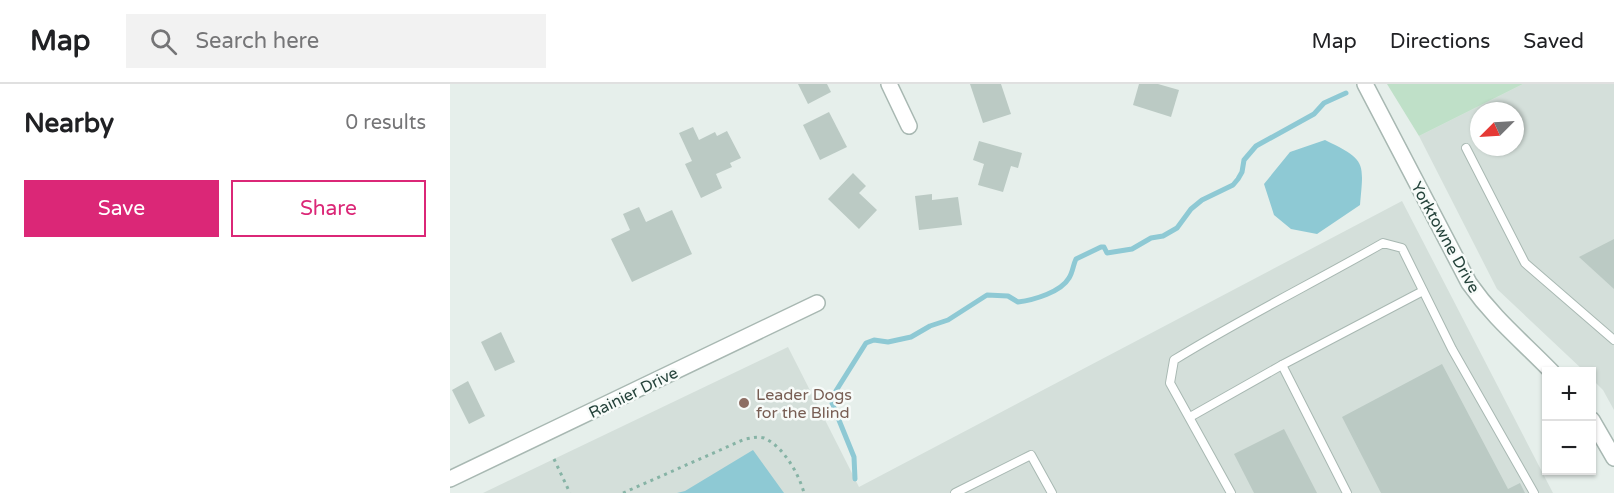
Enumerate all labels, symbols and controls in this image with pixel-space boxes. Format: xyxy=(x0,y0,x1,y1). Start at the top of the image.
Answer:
search box xyxy=(126,14,546,68)
text: Map xyxy=(30,24,90,58)
icon: search xyxy=(147,25,180,58)
text: Search here xyxy=(195,28,319,54)
text: Map xyxy=(1311,29,1357,54)
text: Directions xyxy=(1390,29,1490,54)
text: Saved xyxy=(1523,29,1584,54)
north arrow xyxy=(1470,102,1524,156)
text: Nearby xyxy=(24,108,114,139)
text: 0 results xyxy=(346,111,426,135)
street label: Yorktowne Drive xyxy=(1406,178,1484,297)
button: Save xyxy=(24,180,219,237)
button: Share xyxy=(231,180,426,237)
street label: Rainier Drive xyxy=(586,363,681,423)
map controls xyxy=(1542,367,1596,475)
button: + xyxy=(1542,367,1596,421)
place label: Leader Dogs for the Blind xyxy=(756,385,852,423)
marker: Leader Dogs for the Blind xyxy=(737,396,751,410)
button: − xyxy=(1542,421,1596,475)

